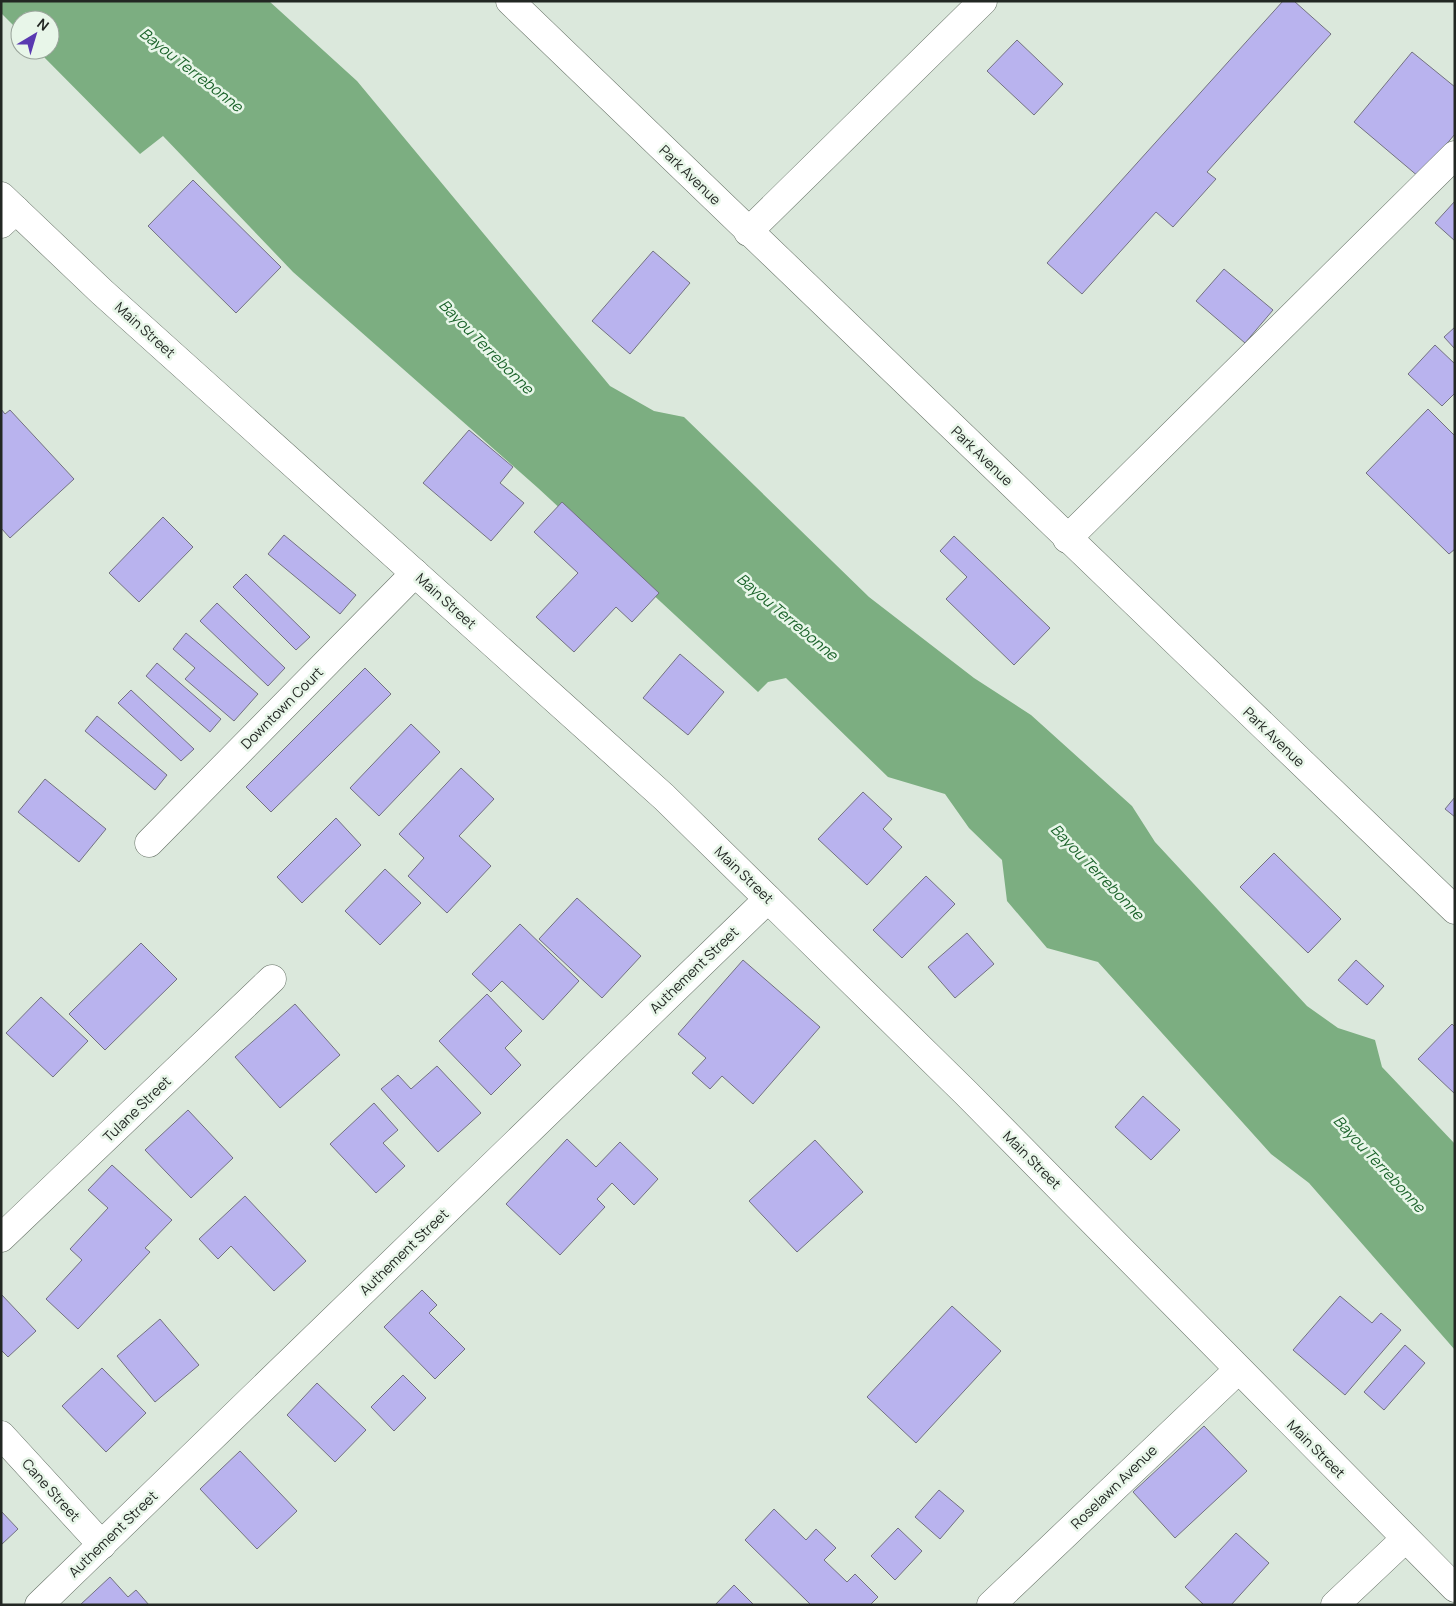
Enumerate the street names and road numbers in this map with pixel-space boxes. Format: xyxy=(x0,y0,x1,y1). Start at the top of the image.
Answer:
street label: Park Avenue xyxy=(655,140,725,209)
street label: Main Street xyxy=(111,297,180,362)
street label: Park Avenue xyxy=(947,421,1017,490)
street label: Main Street xyxy=(412,568,481,633)
street label: Downtown Court xyxy=(236,662,327,753)
street label: Park Avenue xyxy=(1239,702,1309,771)
street label: Main Street xyxy=(711,842,778,908)
street label: Authement Street xyxy=(645,922,743,1017)
street label: Tulane Street xyxy=(99,1071,175,1146)
street label: Main Street xyxy=(999,1126,1066,1193)
street label: Authement Street xyxy=(355,1204,453,1299)
street label: Main Street xyxy=(1283,1415,1350,1482)
street label: Roselawn Avenue xyxy=(1066,1441,1161,1533)
street label: Cane Street xyxy=(18,1454,85,1525)
street label: Authement Street xyxy=(64,1486,162,1581)

